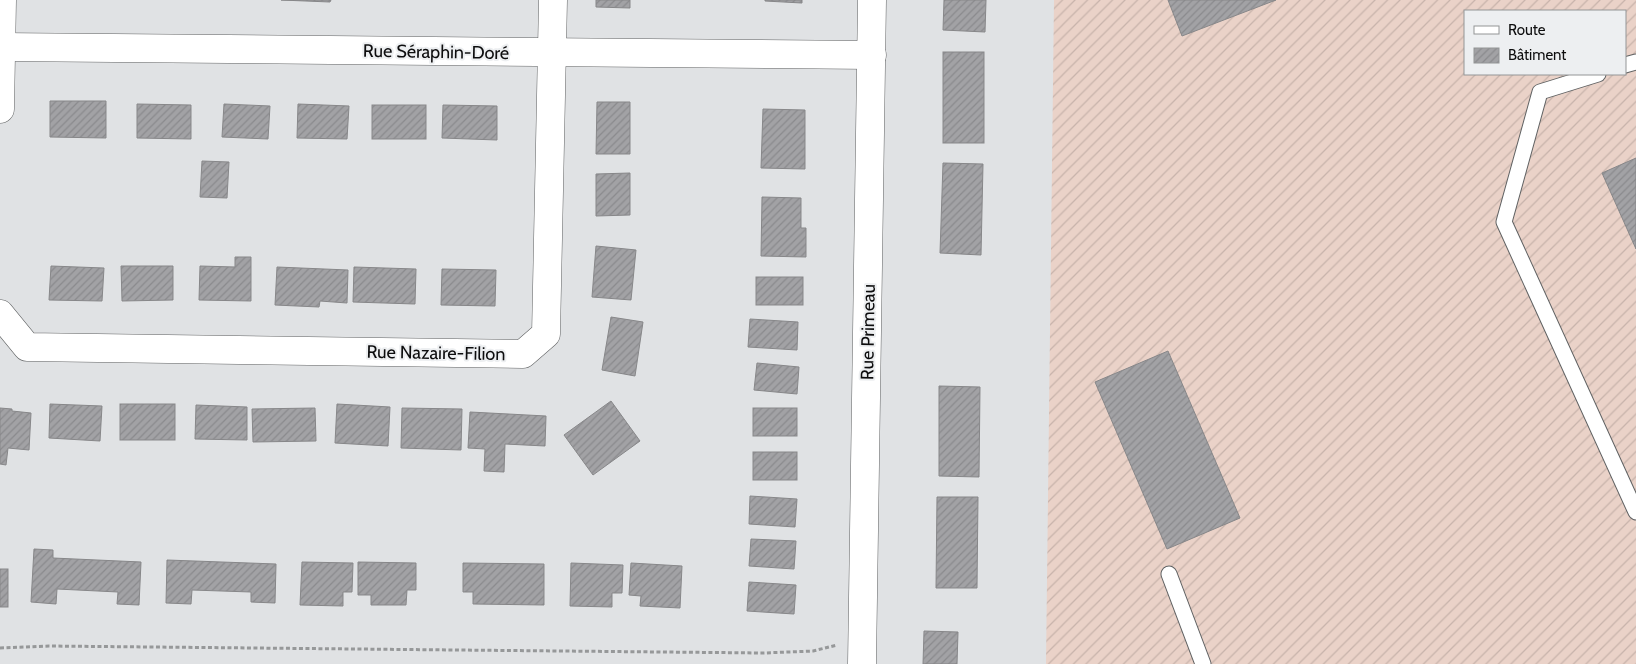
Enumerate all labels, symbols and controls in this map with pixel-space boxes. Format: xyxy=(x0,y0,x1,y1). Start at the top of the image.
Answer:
legend xyxy=(1464,10,1626,75)
text: Route xyxy=(1508,21,1546,39)
street label: Rue Séraphin-Doré xyxy=(363,40,509,64)
text: Bâtiment xyxy=(1508,46,1566,64)
street label: Rue Primeau xyxy=(856,284,880,380)
street label: Rue Nazaire-Filion xyxy=(366,341,506,365)

